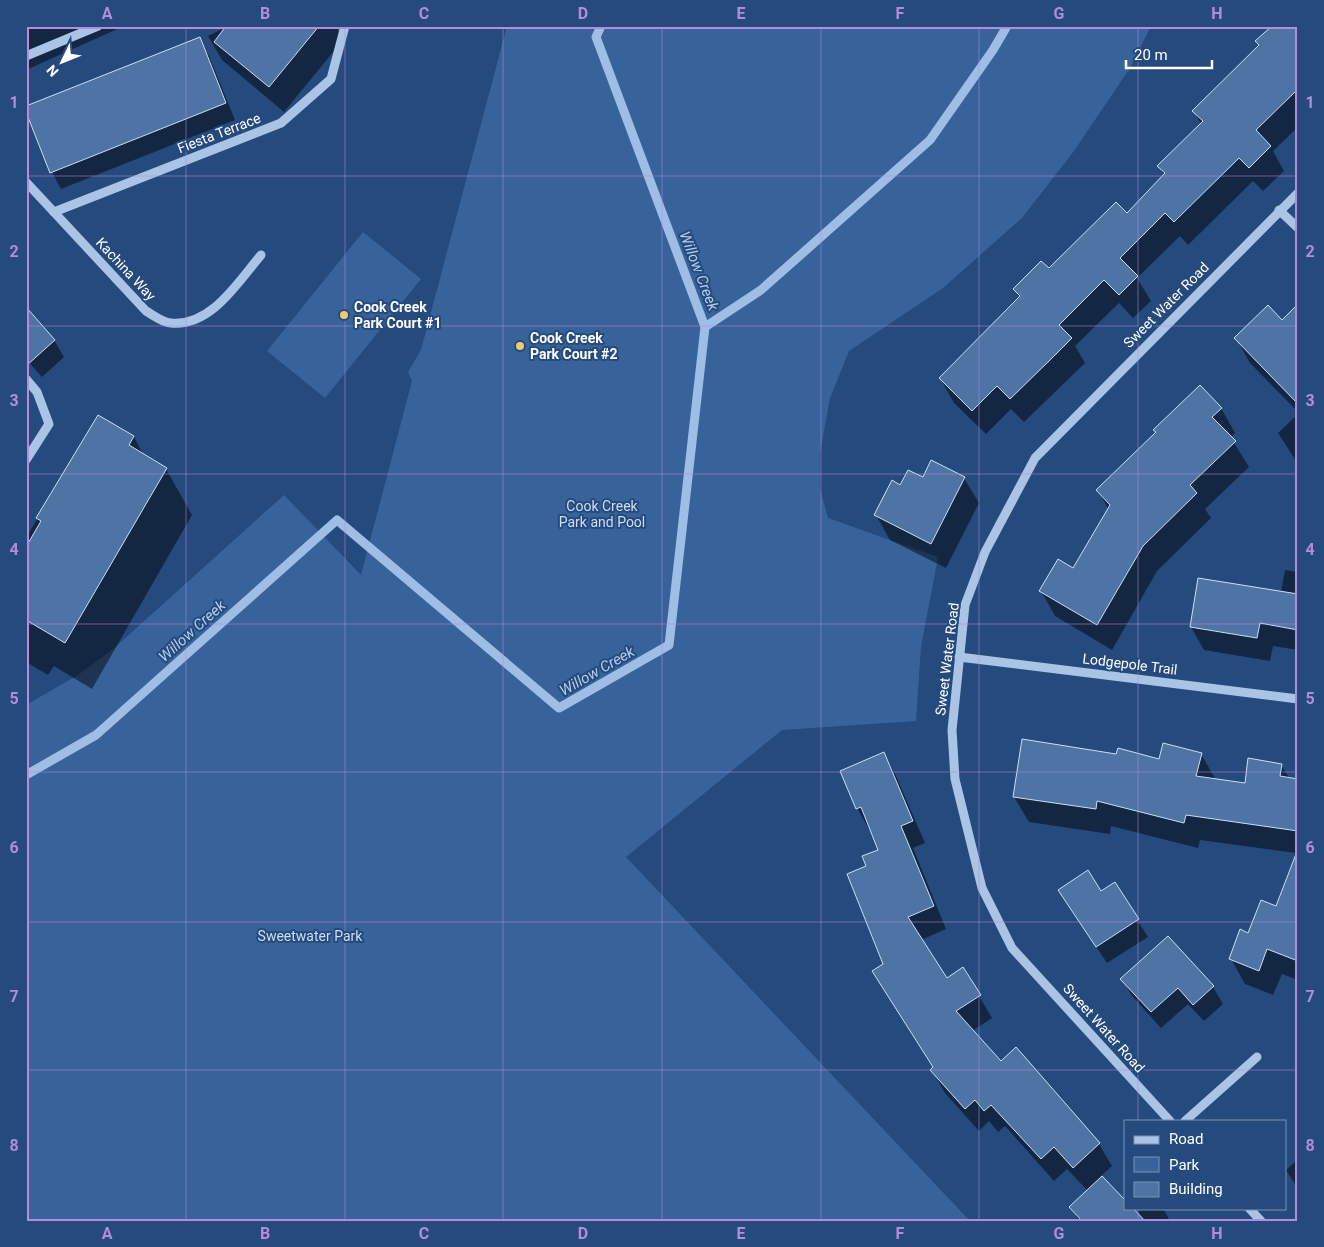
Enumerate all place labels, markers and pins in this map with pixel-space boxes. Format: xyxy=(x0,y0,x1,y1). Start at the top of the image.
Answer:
place label: Cook Creek Park Court #1 xyxy=(354,299,441,331)
marker: Cook Creek Park Court #1 xyxy=(338,309,350,321)
place label: Cook Creek Park Court #2 xyxy=(530,330,617,362)
marker: Cook Creek Park Court #2 xyxy=(514,340,526,352)

